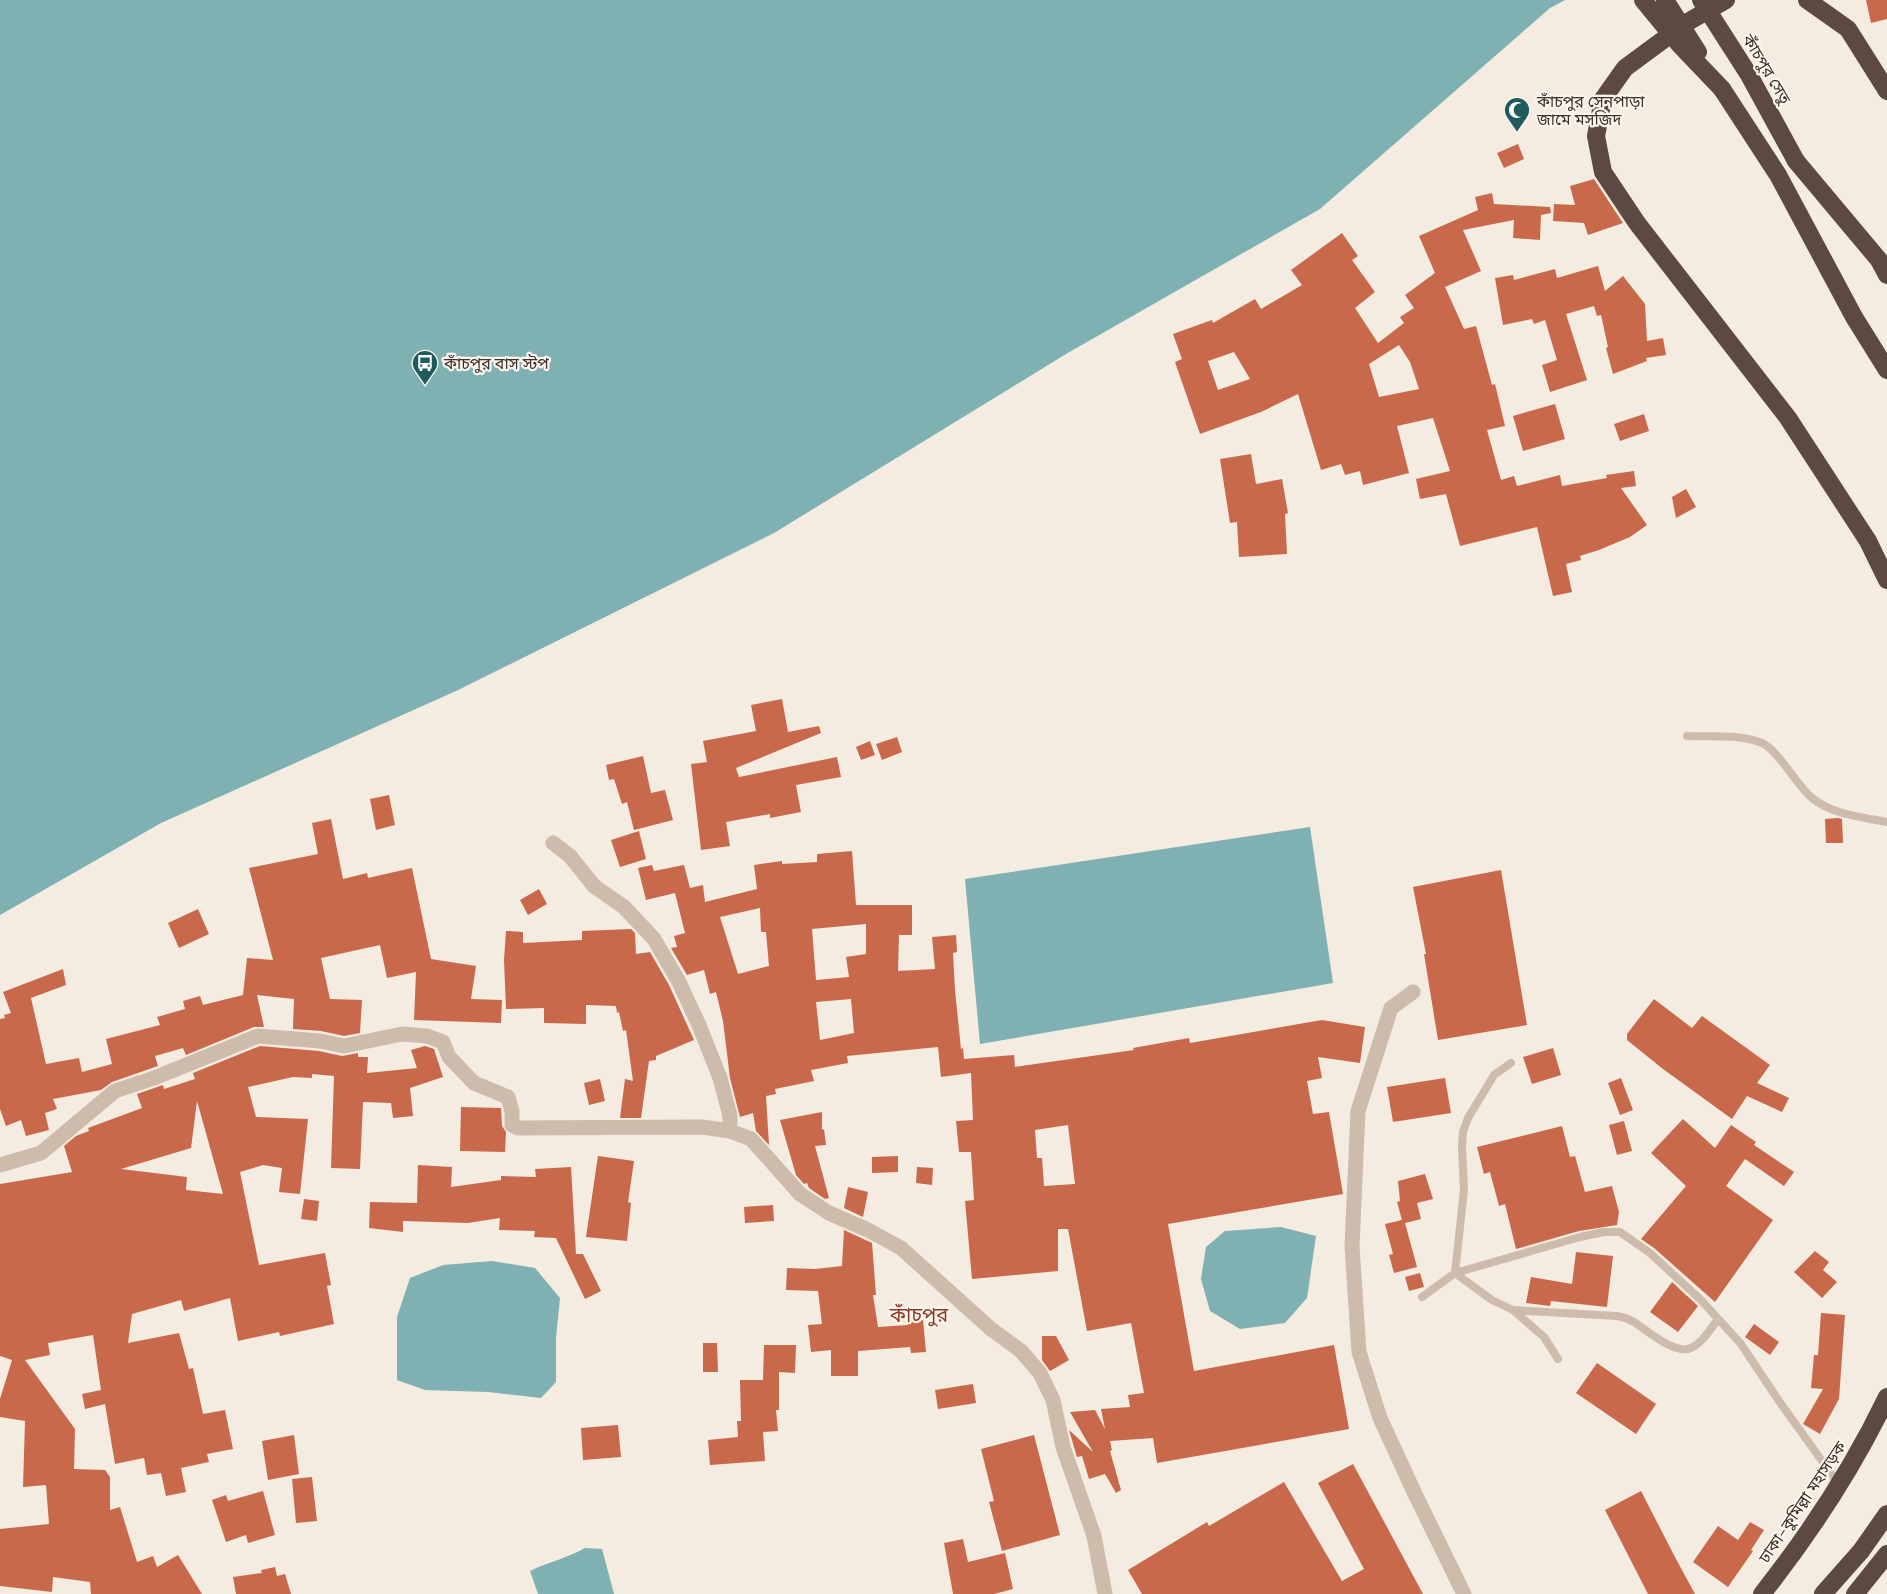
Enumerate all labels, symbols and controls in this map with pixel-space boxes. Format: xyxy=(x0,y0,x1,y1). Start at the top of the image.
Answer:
street label: কাঁচপুর সেতু xyxy=(1738,30,1796,108)
place label: কাঁচপুর সেনপাড়া জামে মসজিদ xyxy=(1536,91,1645,128)
mosque icon: কাঁচপুর সেনপাড়া জামে মসজিদ xyxy=(1502,95,1532,133)
bus stop icon: কাঁচপুর বাস স্টপ xyxy=(410,348,440,386)
place label: কাঁচপুর বাস স্টপ xyxy=(443,353,549,373)
district label: কাঁচপুর xyxy=(889,1302,949,1327)
street label: ঢাকা–কুমিল্লা মহাসড়ক xyxy=(1753,1437,1851,1567)

